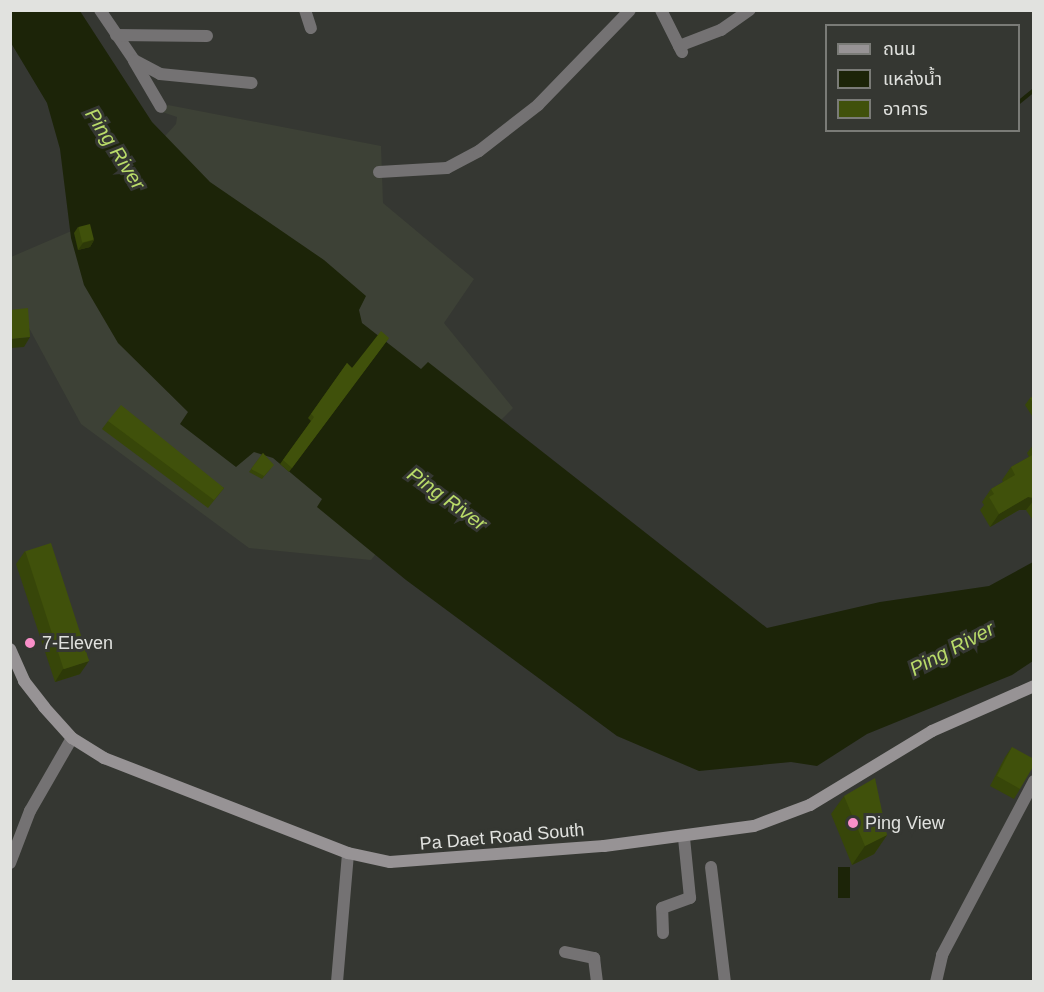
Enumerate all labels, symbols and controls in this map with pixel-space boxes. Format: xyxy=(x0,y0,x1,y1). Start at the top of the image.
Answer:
legend xyxy=(825,24,1020,132)
text: ถนน xyxy=(883,39,916,59)
text: แหล่งน้ำ xyxy=(883,69,942,89)
text: อาคาร xyxy=(883,99,928,119)
water label: Ping River xyxy=(80,104,150,194)
water label: Ping River xyxy=(403,462,491,536)
water label: Ping River xyxy=(906,617,998,681)
place label: 7-Eleven xyxy=(42,632,113,654)
marker: 7-Eleven xyxy=(23,636,37,650)
place label: Ping View xyxy=(865,812,945,834)
marker: Ping View xyxy=(846,816,860,830)
street label: Pa Daet Road South xyxy=(419,819,585,855)

